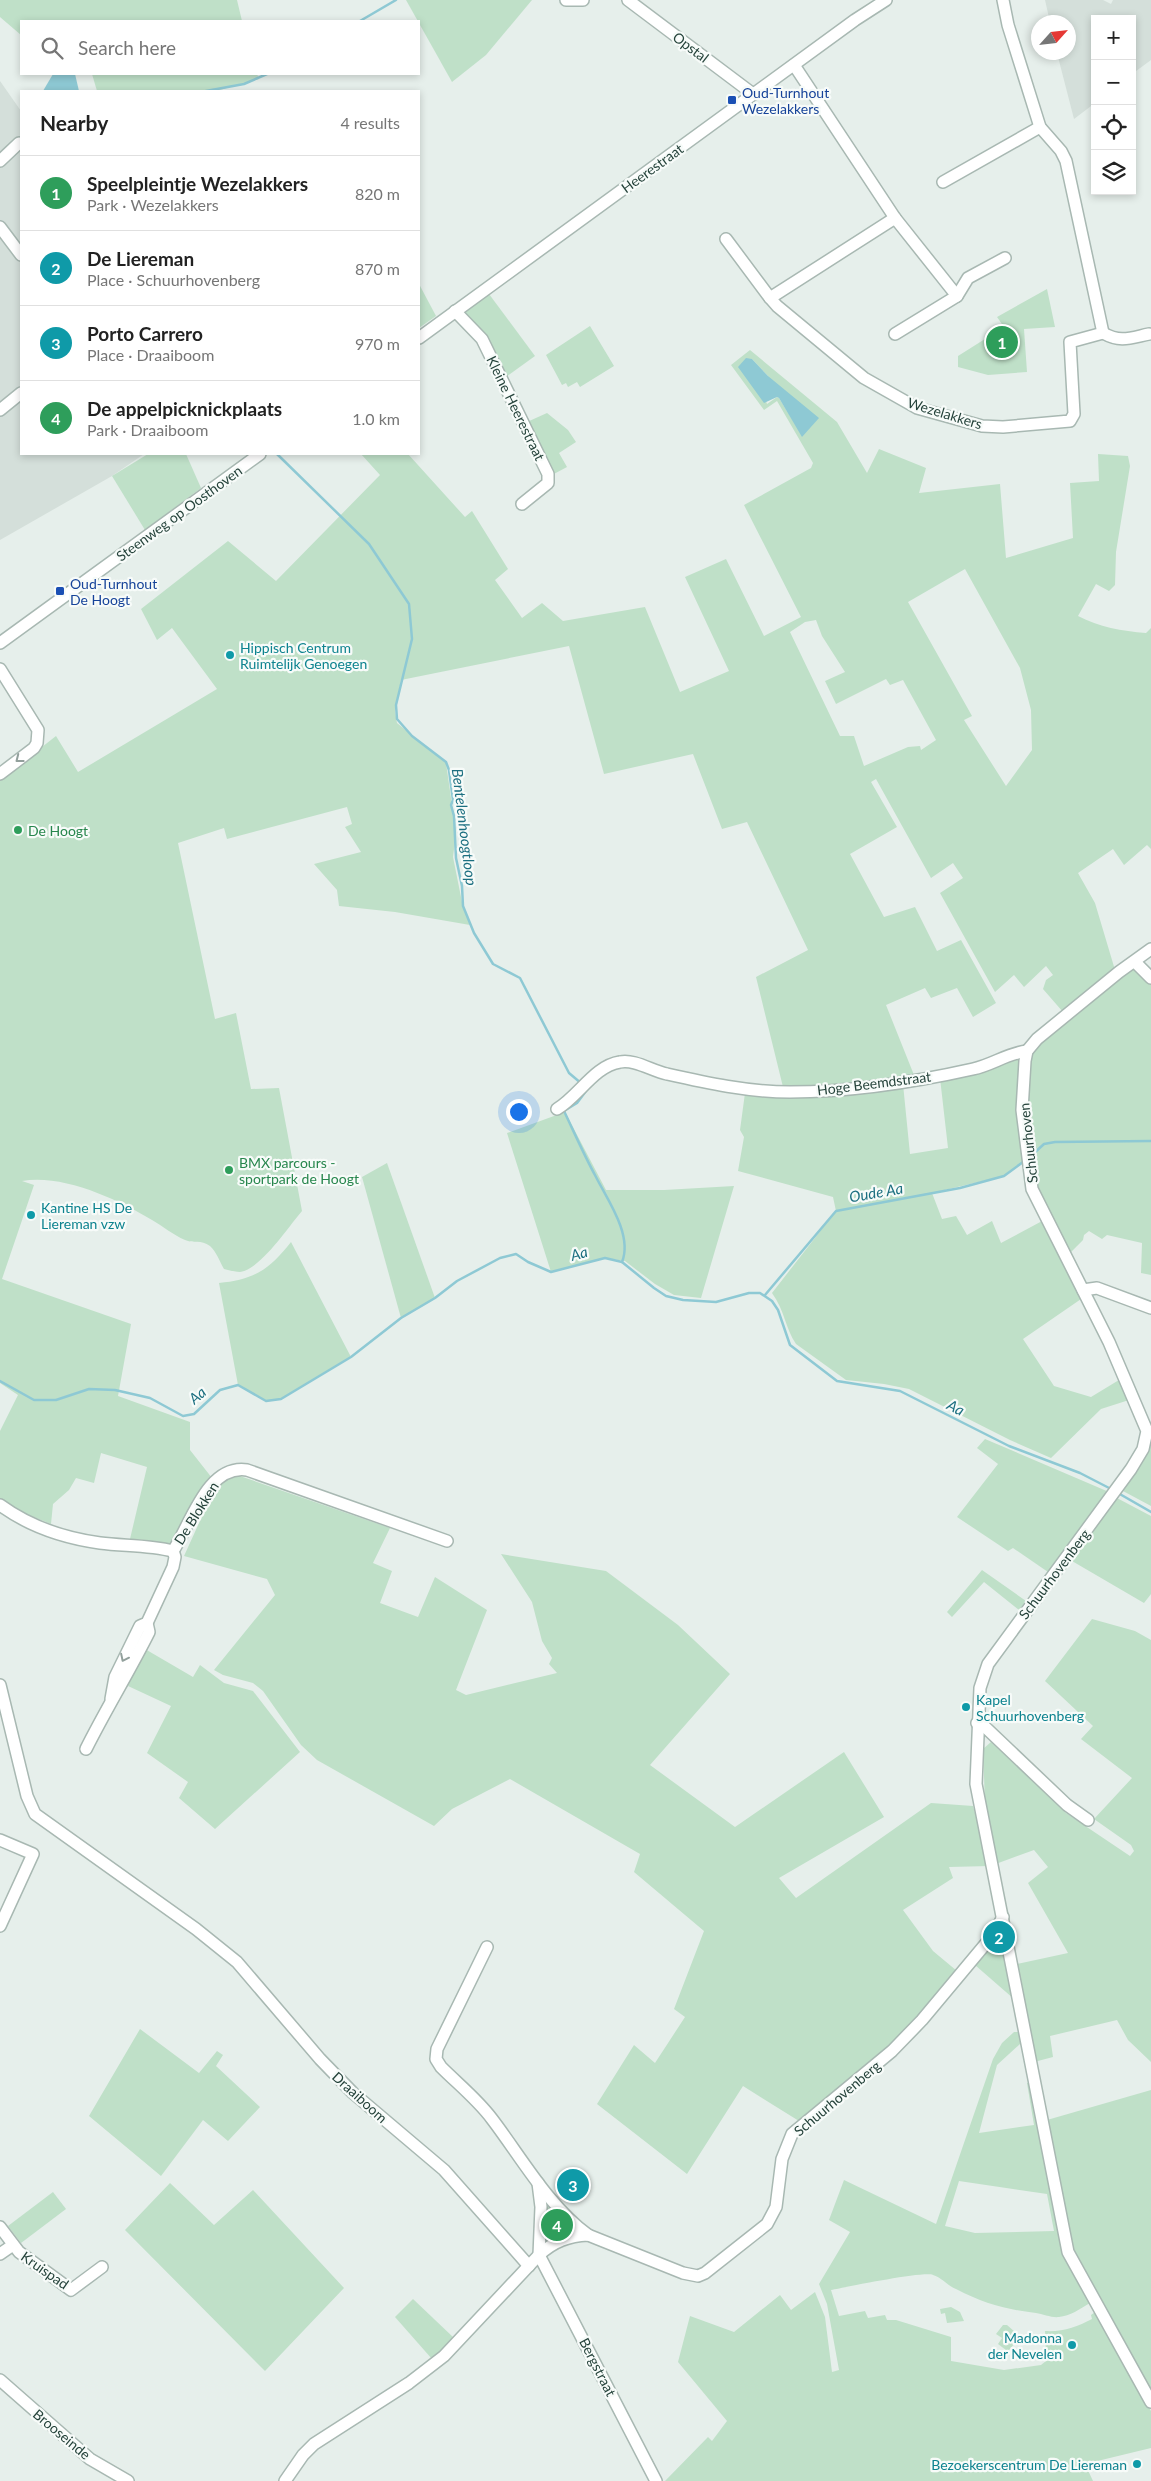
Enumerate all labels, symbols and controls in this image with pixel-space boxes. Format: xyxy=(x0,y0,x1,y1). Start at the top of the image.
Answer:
north arrow xyxy=(1031,15,1076,60)
map controls xyxy=(1091,15,1136,195)
button: + xyxy=(1091,15,1136,60)
search box xyxy=(20,20,420,75)
street label: Opstal xyxy=(670,28,712,66)
icon: search xyxy=(38,34,66,62)
text: Search here xyxy=(78,36,176,59)
button: − xyxy=(1091,60,1136,105)
place label: Oud-Turnhout Wezelakkers xyxy=(742,84,829,117)
marker: Oud-Turnhout Wezelakkers xyxy=(726,94,738,106)
button: locate xyxy=(1091,105,1136,150)
text: Nearby xyxy=(40,110,108,135)
text: 4 results xyxy=(340,113,400,132)
street label: Heerestraat xyxy=(618,140,686,196)
button: layers xyxy=(1091,150,1136,195)
text: Speelpleintje Wezelakkers xyxy=(87,172,308,195)
text: 1 xyxy=(51,184,61,203)
text: 820 m xyxy=(355,184,400,203)
text: Park · Wezelakkers xyxy=(87,195,219,214)
text: De Liereman xyxy=(87,247,194,270)
text: 2 xyxy=(51,259,61,278)
text: 870 m xyxy=(355,259,400,278)
text: Place · Schuurhovenberg xyxy=(87,270,260,289)
text: Porto Carrero xyxy=(87,322,203,345)
pin: 1 xyxy=(986,323,1018,361)
text: 3 xyxy=(51,334,61,353)
text: 970 m xyxy=(355,334,400,353)
text: Place · Draaiboom xyxy=(87,345,214,364)
street label: Kleine Heerestraat xyxy=(483,353,549,463)
street label: Wezelakkers xyxy=(906,394,984,432)
text: De appelpicknickplaats xyxy=(87,397,282,420)
text: 4 xyxy=(51,409,61,428)
text: 1.0 km xyxy=(352,409,400,428)
text: Park · Draaiboom xyxy=(87,420,208,439)
street label: Steenweg op Oosthoven xyxy=(113,462,245,564)
place label: Oud-Turnhout De Hoogt xyxy=(70,575,157,608)
marker: Oud-Turnhout De Hoogt xyxy=(54,585,66,597)
place label: Hippisch Centrum Ruimtelijk Genoegen xyxy=(240,639,367,672)
marker: Hippisch Centrum Ruimtelijk Genoegen xyxy=(224,649,236,661)
one-way arrow xyxy=(16,754,25,762)
water label: Bentelenhoogtloop xyxy=(449,767,481,887)
place label: De Hoogt xyxy=(28,822,88,839)
marker: De Hoogt xyxy=(12,824,24,836)
street label: Hoge Beemdstraat xyxy=(816,1068,932,1098)
your location xyxy=(506,1099,532,1125)
street label: Schuurhoven xyxy=(1015,1102,1041,1184)
place label: BMX parcours - sportpark de Hoogt xyxy=(239,1154,359,1187)
marker: BMX parcours - sportpark de Hoogt xyxy=(223,1164,235,1176)
water label: Oude Aa xyxy=(848,1178,905,1206)
place label: Kantine HS De Liereman vzw xyxy=(41,1199,132,1232)
marker: Kantine HS De Liereman vzw xyxy=(25,1209,37,1221)
water label: Aa xyxy=(568,1242,590,1264)
water label: Aa xyxy=(184,1382,210,1408)
water label: Aa xyxy=(943,1395,968,1419)
street label: De Blokken xyxy=(170,1479,222,1547)
street label: Schuurhovenberg xyxy=(1015,1526,1093,1622)
one-way arrow xyxy=(120,1653,131,1662)
place label: Kapel Schuurhovenberg xyxy=(976,1691,1084,1724)
marker: Kapel Schuurhovenberg xyxy=(960,1701,972,1713)
pin: 2 xyxy=(983,1918,1015,1956)
street label: Schuurhovenberg xyxy=(790,2057,884,2139)
street label: Draaiboom xyxy=(329,2068,391,2126)
pin: 3 xyxy=(557,2166,589,2204)
pin: 4 xyxy=(541,2206,573,2244)
street label: Kruispad xyxy=(18,2247,72,2293)
place label: Madonna der Nevelen xyxy=(988,2329,1062,2362)
street label: Bergstraat xyxy=(576,2335,620,2399)
marker: Madonna der Nevelen xyxy=(1066,2339,1078,2351)
street label: Brooseinde xyxy=(30,2405,94,2463)
place label: Bezoekerscentrum De Liereman xyxy=(931,2456,1127,2473)
marker: Bezoekerscentrum De Liereman xyxy=(1131,2458,1143,2470)

